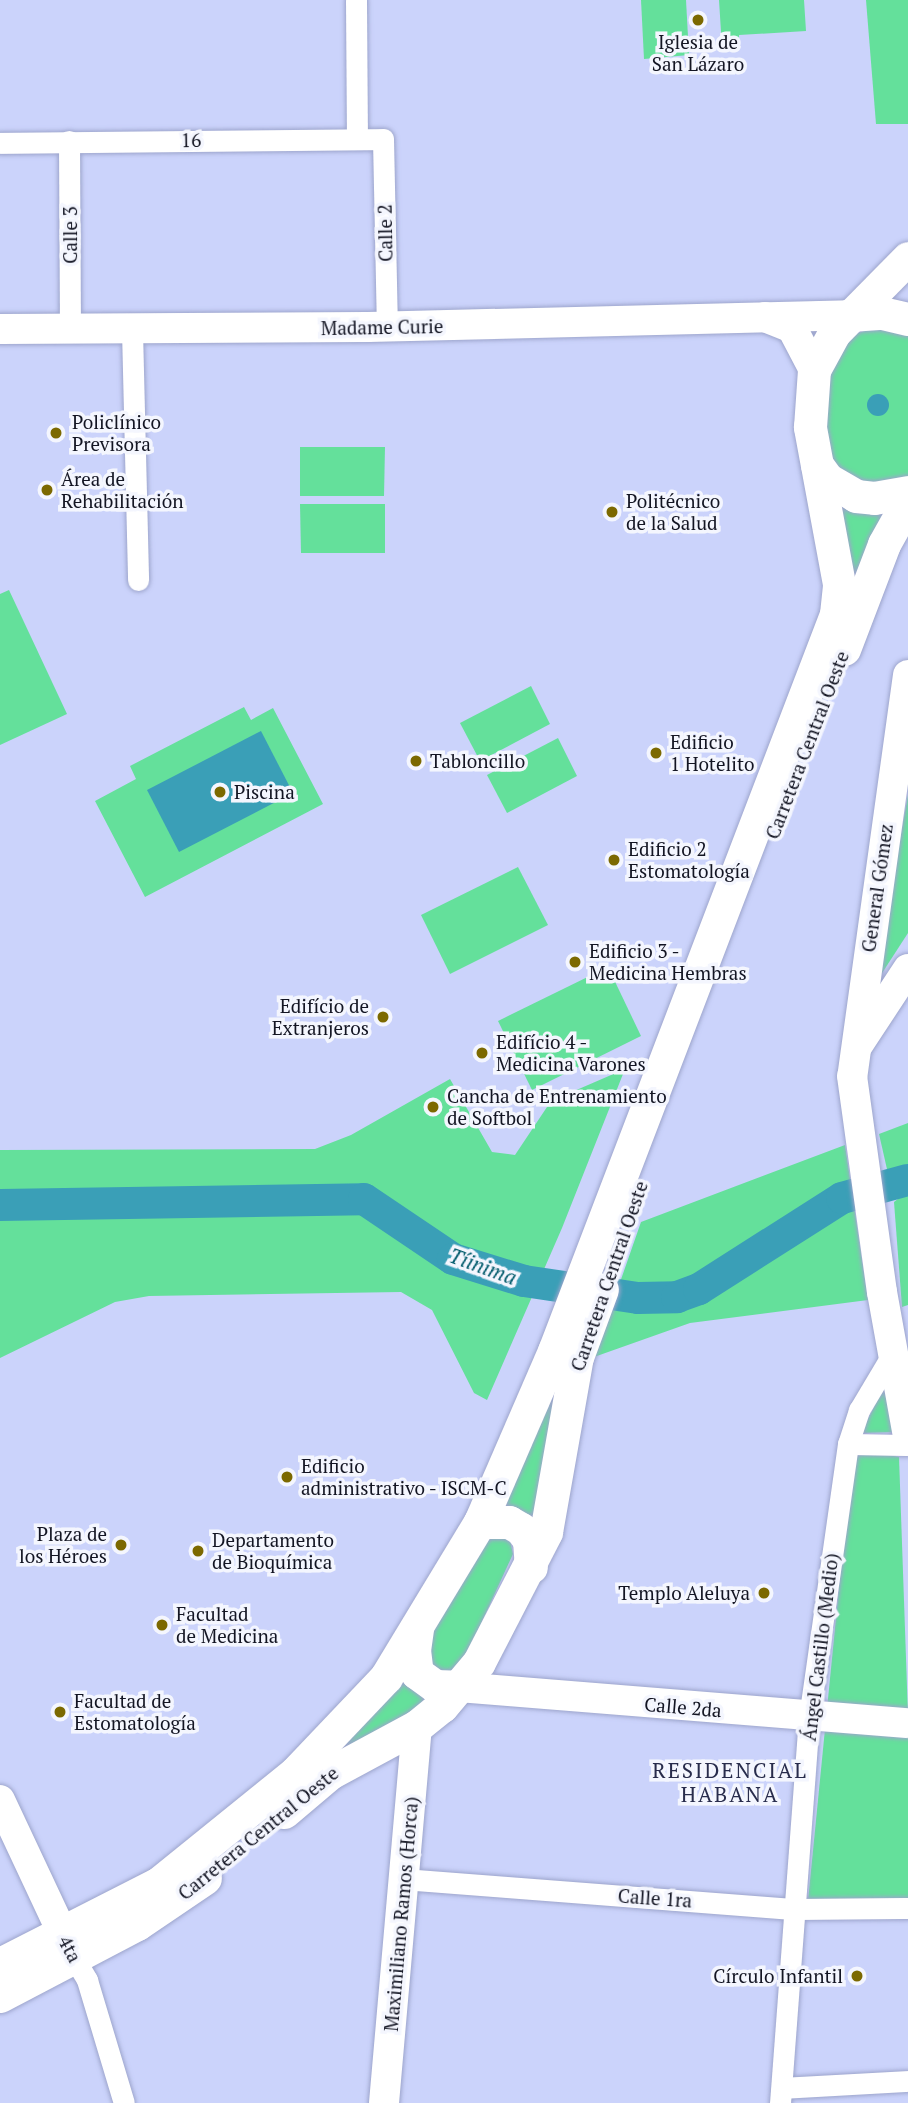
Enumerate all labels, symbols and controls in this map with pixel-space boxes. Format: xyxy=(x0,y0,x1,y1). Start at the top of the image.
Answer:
marker: Iglesia de San Lázaro xyxy=(690,12,706,28)
place label: Iglesia de San Lázaro xyxy=(652,31,744,75)
street label: 16 xyxy=(181,128,201,152)
street label: Calle 2 xyxy=(373,204,397,262)
street label: Calle 3 xyxy=(59,206,81,264)
street label: Madame Curie xyxy=(321,315,443,339)
place label: Policlínico Previsora xyxy=(72,411,161,455)
marker: Policlínico Previsora xyxy=(46,423,66,443)
place label: Área de Rehabilitación xyxy=(61,468,184,512)
marker: Área de Rehabilitación xyxy=(39,482,55,498)
place label: Politécnico de la Salud xyxy=(626,490,720,534)
marker: Politécnico de la Salud xyxy=(604,504,620,520)
street label: Carretera Central Oeste xyxy=(761,648,853,842)
place label: Edificio 1 Hotelito xyxy=(670,731,754,775)
marker: Edificio 1 Hotelito xyxy=(648,745,664,761)
place label: Tabloncillo xyxy=(430,750,525,772)
marker: Tabloncillo xyxy=(408,753,424,769)
place label: Piscina xyxy=(234,781,295,803)
marker: Piscina xyxy=(212,784,228,800)
street label: General Gómez xyxy=(857,822,897,954)
place label: Edificio 2 Estomatología xyxy=(628,838,750,882)
marker: Edificio 2 Estomatología xyxy=(606,852,622,868)
place label: Edificio 3 - Medicina Hembras xyxy=(589,940,747,984)
marker: Edificio 3 - Medicina Hembras xyxy=(567,954,583,970)
place label: Edifício de Extranjeros xyxy=(272,995,369,1039)
marker: Edifício de Extranjeros xyxy=(375,1009,391,1025)
place label: Edifício 4 - Medicina Varones xyxy=(496,1031,646,1075)
marker: Edifício 4 - Medicina Varones xyxy=(474,1045,490,1061)
place label: Cancha de Entrenamiento de Softbol xyxy=(447,1085,667,1129)
marker: Cancha de Entrenamiento de Softbol xyxy=(425,1099,441,1115)
street label: Carretera Central Oeste xyxy=(566,1178,652,1374)
water label: Tíinima xyxy=(446,1242,520,1290)
place label: Edificio administrativo - ISCM-C xyxy=(301,1455,508,1499)
marker: Edificio administrativo - ISCM-C xyxy=(279,1469,295,1485)
place label: Plaza de los Héroes xyxy=(19,1523,107,1567)
place label: Departamento de Bioquímica xyxy=(212,1529,334,1573)
marker: Plaza de los Héroes xyxy=(113,1537,129,1553)
marker: Departamento de Bioquímica xyxy=(190,1543,206,1559)
street label: Ángel Castillo (Medio) xyxy=(797,1552,843,1742)
place label: Templo Aleluya xyxy=(618,1582,750,1604)
marker: Templo Aleluya xyxy=(756,1585,772,1601)
place label: Facultad de Medicina xyxy=(176,1603,278,1647)
marker: Facultad de Medicina xyxy=(154,1617,170,1633)
place label: Facultad de Estomatología xyxy=(74,1690,196,1734)
street label: Calle 2da xyxy=(643,1692,723,1722)
marker: Facultad de Estomatología xyxy=(52,1704,68,1720)
district label: RESIDENCIAL HABANA xyxy=(654,1757,806,1807)
street label: Carretera Central Oeste xyxy=(173,1761,343,1905)
street label: Maximiliano Ramos (Horca) xyxy=(379,1796,423,2032)
street label: Calle 1ra xyxy=(617,1884,693,1912)
street label: 4ta xyxy=(54,1932,86,1966)
place label: Círculo Infantil xyxy=(713,1965,843,1987)
marker: Círculo Infantil xyxy=(849,1968,865,1984)

